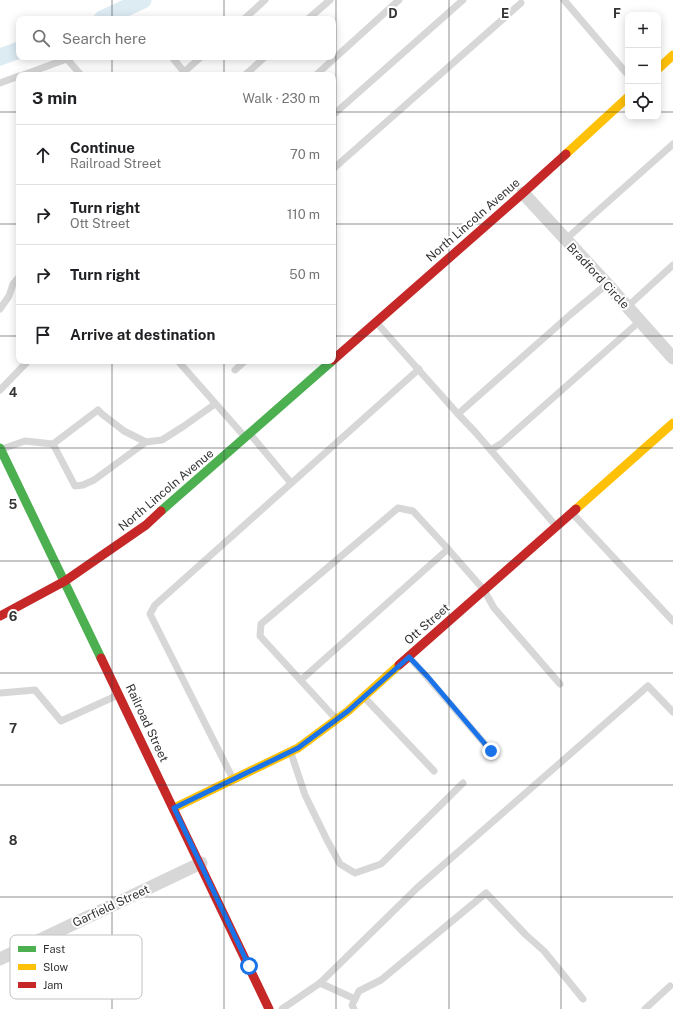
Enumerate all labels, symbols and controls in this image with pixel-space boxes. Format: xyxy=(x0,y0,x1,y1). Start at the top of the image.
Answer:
text: D xyxy=(388,6,398,21)
text: E xyxy=(501,6,509,21)
text: F xyxy=(613,6,621,21)
map controls xyxy=(625,12,661,120)
button: + xyxy=(625,12,661,48)
search box xyxy=(16,16,336,60)
icon: search xyxy=(30,27,52,49)
text: Search here xyxy=(62,30,146,47)
button: − xyxy=(625,48,661,84)
button: locate xyxy=(625,84,661,120)
text: 3 min xyxy=(32,88,77,108)
text: Walk · 230 m xyxy=(242,91,320,106)
text: Continue xyxy=(70,139,135,156)
icon: ahead xyxy=(32,144,54,166)
text: 70 m xyxy=(290,147,320,162)
text: Railroad Street xyxy=(70,156,161,171)
street label: North Lincoln Avenue xyxy=(423,175,523,265)
text: Turn right xyxy=(70,199,140,216)
icon: right xyxy=(32,204,54,226)
text: 110 m xyxy=(287,207,320,222)
text: Ott Street xyxy=(70,216,130,231)
street label: Bradford Circle xyxy=(564,240,632,312)
icon: right xyxy=(32,264,54,286)
text: Turn right xyxy=(70,266,140,283)
text: 50 m xyxy=(289,267,320,282)
icon: arrive xyxy=(32,324,54,346)
text: Arrive at destination xyxy=(70,326,215,343)
text: 4 xyxy=(9,385,18,400)
street label: North Lincoln Avenue xyxy=(116,446,216,534)
text: 5 xyxy=(9,497,18,512)
street label: Ott Street xyxy=(401,600,453,647)
text: 6 xyxy=(9,609,18,624)
street label: Railroad Street xyxy=(123,682,171,764)
text: 7 xyxy=(9,721,17,736)
route end xyxy=(482,742,500,760)
text: 8 xyxy=(9,833,18,848)
street label: Garfield Street xyxy=(70,882,152,930)
legend xyxy=(10,935,142,999)
text: Fast xyxy=(43,943,65,955)
route start xyxy=(240,957,258,975)
text: Slow xyxy=(43,961,69,973)
text: Jam xyxy=(43,979,63,991)

